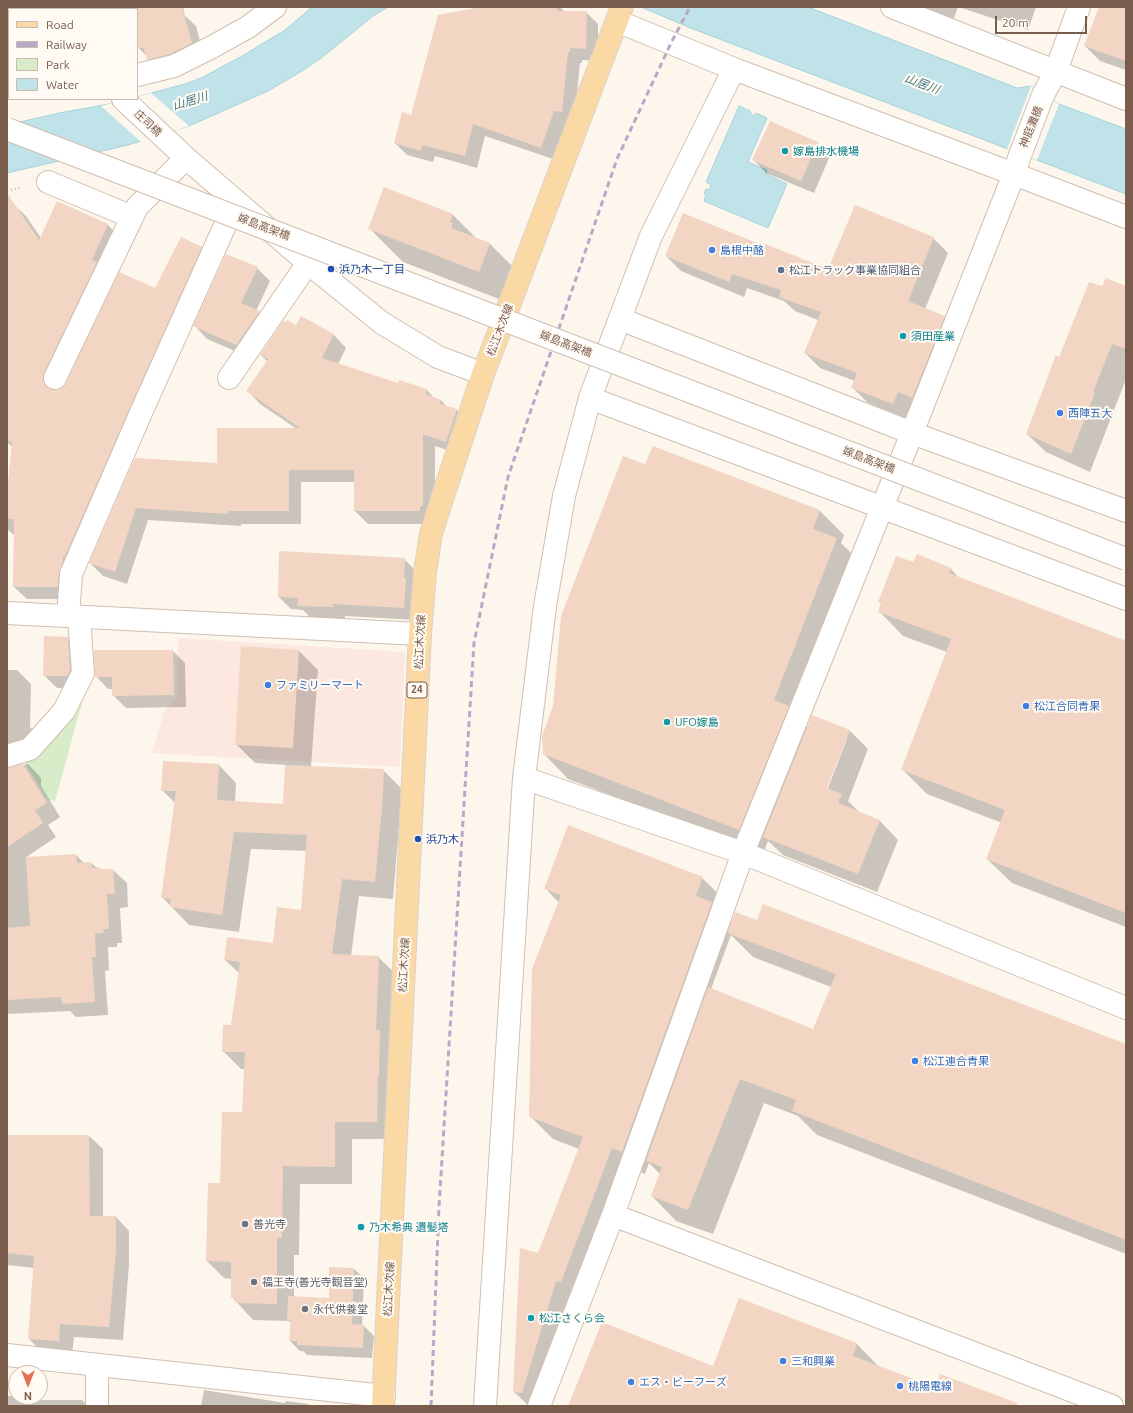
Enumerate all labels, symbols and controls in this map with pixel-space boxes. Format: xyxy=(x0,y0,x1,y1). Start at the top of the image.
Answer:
legend xyxy=(8,8,138,100)
scale bar xyxy=(997,8,1089,34)
text: 20 m xyxy=(1002,16,1029,29)
text: Road xyxy=(46,18,74,31)
text: Railway xyxy=(46,38,87,51)
text: Park xyxy=(46,58,70,71)
water label: 山居川 xyxy=(903,71,941,97)
text: Water xyxy=(46,78,79,91)
water label: 山居川 xyxy=(171,89,209,113)
street label: 神庭灘橋 xyxy=(1017,104,1045,150)
street label: 庄司橋 xyxy=(131,107,165,139)
place label: 嫁島排水機場 xyxy=(793,144,859,158)
marker: 嫁島排水機場 xyxy=(780,146,790,156)
street label: 嫁島高架橋 xyxy=(236,211,292,243)
place label: 島根中酪 xyxy=(720,243,764,257)
marker: 島根中酪 xyxy=(707,245,717,255)
place label: 浜乃木一丁目 xyxy=(339,262,405,276)
place label: 松江トラック事業協同組合 xyxy=(789,263,921,277)
marker: 浜乃木一丁目 xyxy=(326,264,336,274)
marker: 松江トラック事業協同組合 xyxy=(776,265,786,275)
street label: 松江木次線 xyxy=(484,302,516,358)
street label: 嫁島高架橋 xyxy=(538,328,594,360)
place label: 須田産業 xyxy=(911,329,955,343)
marker: 須田産業 xyxy=(898,331,908,341)
place label: 西陣五大 xyxy=(1068,406,1112,420)
marker: 西陣五大 xyxy=(1055,408,1065,418)
street label: 嫁島高架橋 xyxy=(841,444,897,476)
street label: 松江木次線 xyxy=(412,614,428,670)
place label: ファミリーマート xyxy=(276,678,364,692)
marker: ファミリーマート xyxy=(263,680,273,690)
road number: 24 xyxy=(407,682,427,698)
place label: 松江合同青果 xyxy=(1034,699,1100,713)
marker: 松江合同青果 xyxy=(1021,701,1031,711)
place label: UFO嫁島 xyxy=(675,715,719,729)
marker: UFO嫁島 xyxy=(662,717,672,727)
place label: 浜乃木 xyxy=(426,832,459,846)
marker: 浜乃木 xyxy=(413,834,423,844)
street label: 松江木次線 xyxy=(396,937,412,993)
place label: 松江連合青果 xyxy=(923,1054,989,1068)
marker: 松江連合青果 xyxy=(910,1056,920,1066)
place label: 善光寺 xyxy=(253,1217,286,1231)
marker: 善光寺 xyxy=(240,1219,250,1229)
place label: 乃木希典 遺髪塔 xyxy=(369,1220,449,1234)
marker: 乃木希典 遺髪塔 xyxy=(356,1222,366,1232)
street label: 松江木次線 xyxy=(381,1261,397,1317)
place label: 福王寺(善光寺観音堂) xyxy=(262,1275,368,1289)
marker: 福王寺(善光寺観音堂) xyxy=(249,1277,259,1287)
place label: 永代供養堂 xyxy=(313,1302,368,1316)
marker: 永代供養堂 xyxy=(300,1304,310,1314)
place label: 松江さくら会 xyxy=(539,1311,605,1325)
marker: 松江さくら会 xyxy=(526,1313,536,1323)
place label: 三和興業 xyxy=(791,1354,835,1368)
marker: 三和興業 xyxy=(778,1356,788,1366)
north arrow xyxy=(8,1365,48,1405)
place label: エス・ビーフーズ xyxy=(639,1375,727,1389)
marker: エス・ビーフーズ xyxy=(626,1377,636,1387)
place label: 桃陽電線 xyxy=(908,1379,952,1393)
marker: 桃陽電線 xyxy=(895,1381,905,1391)
text: N xyxy=(24,1390,32,1402)

